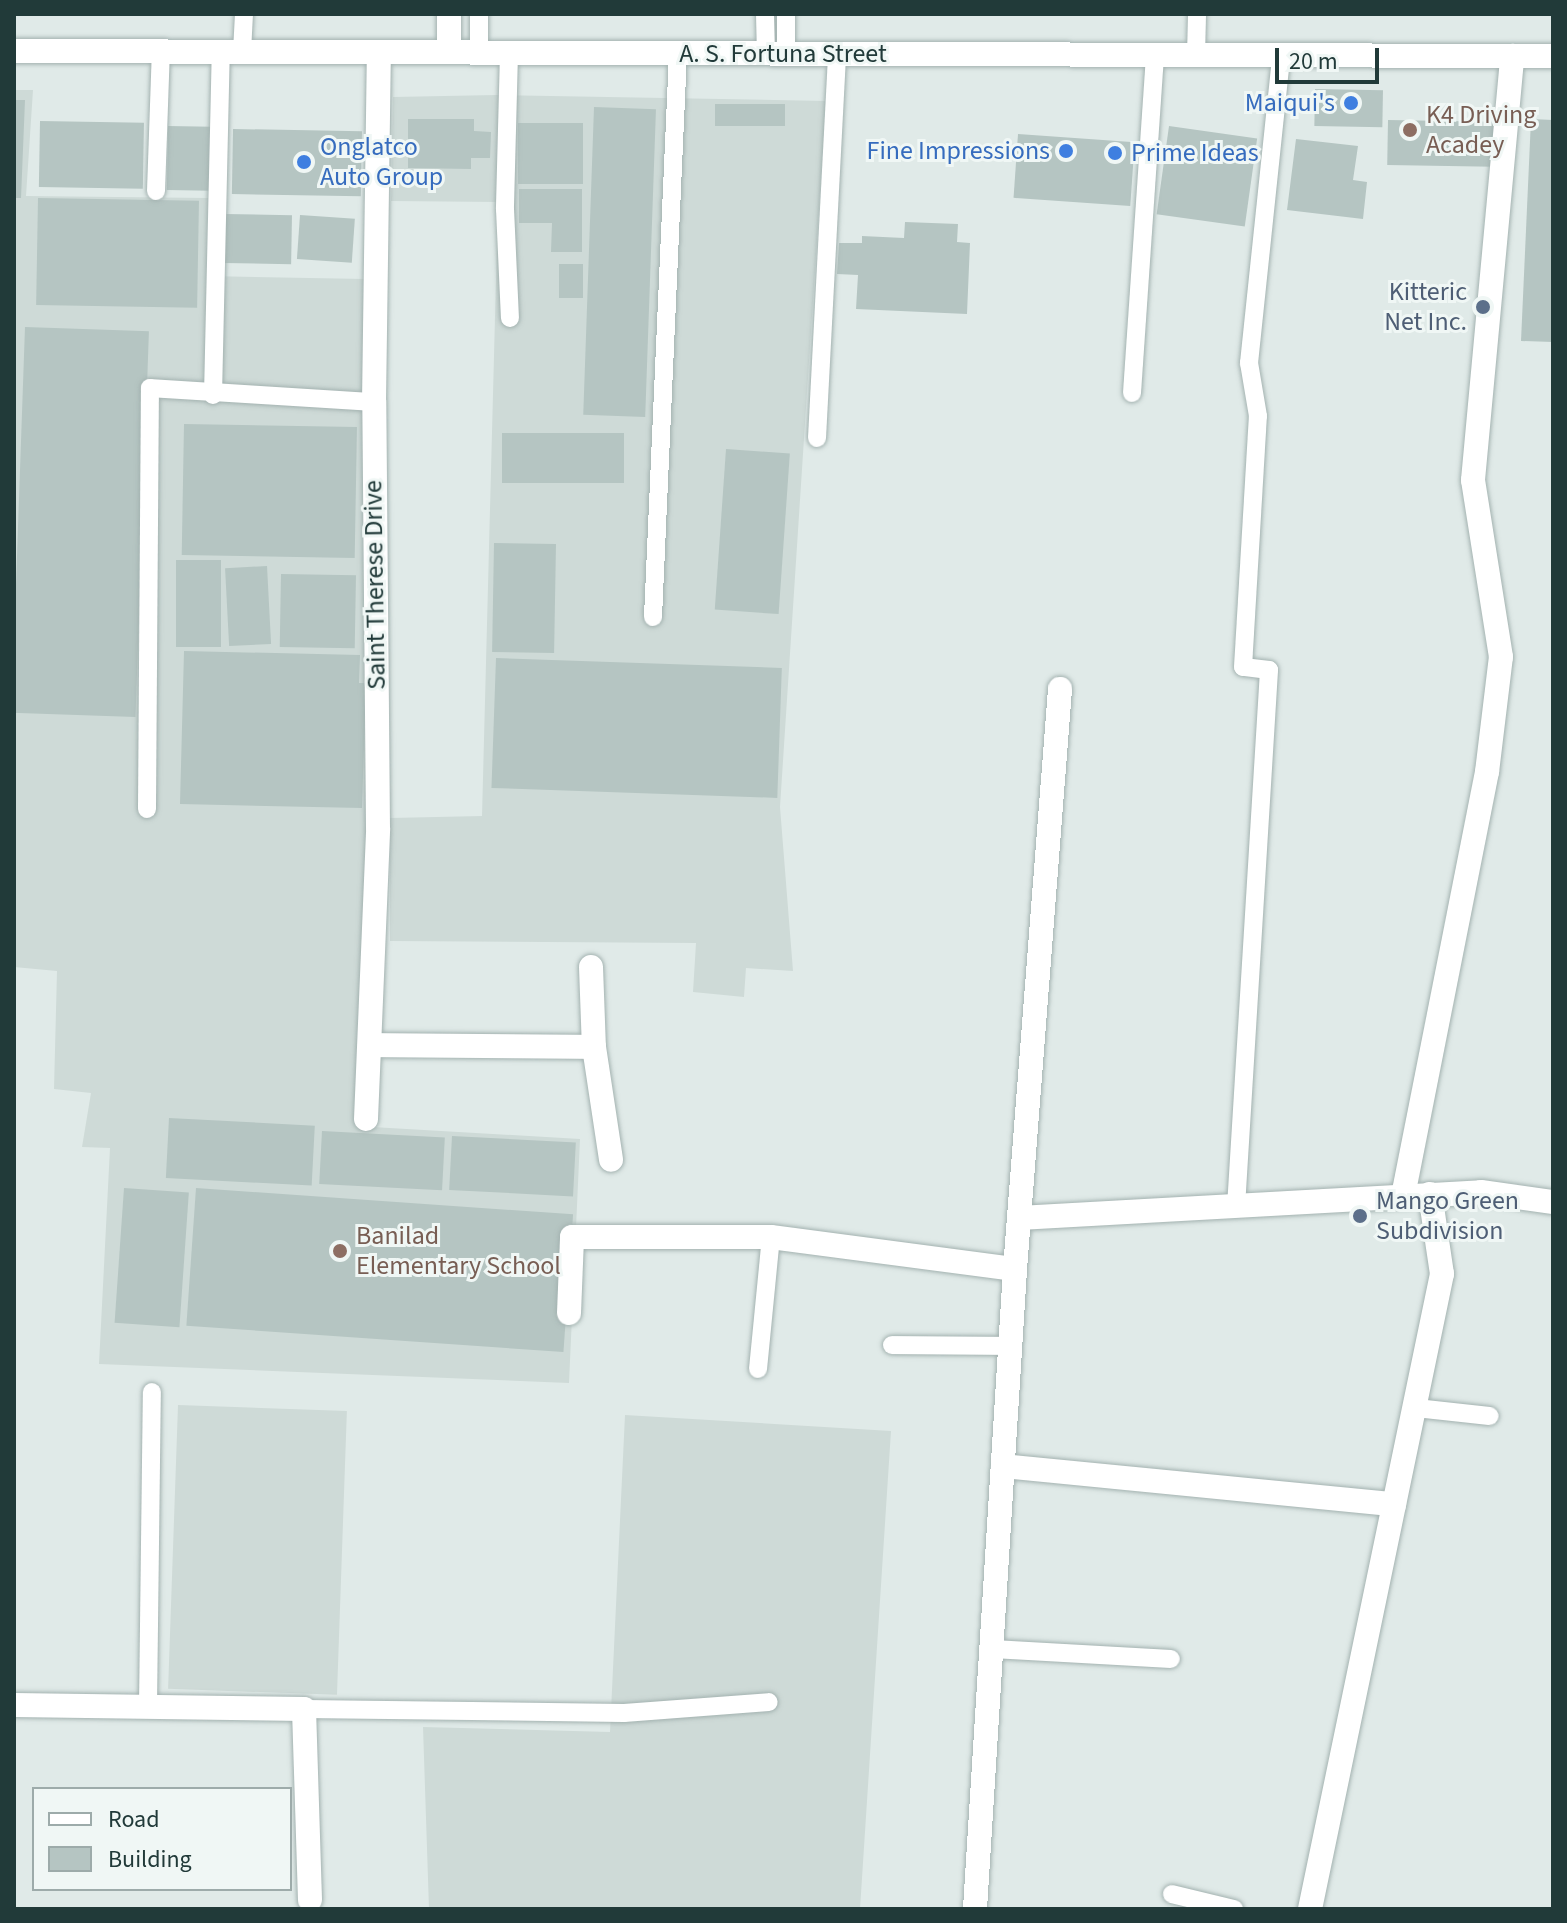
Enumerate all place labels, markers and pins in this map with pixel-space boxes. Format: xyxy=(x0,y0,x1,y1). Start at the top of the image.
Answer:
place label: Maiqui's xyxy=(1245,87,1335,119)
marker: Maiqui's xyxy=(1342,94,1360,112)
place label: K4 Driving Acadey xyxy=(1426,99,1536,160)
marker: K4 Driving Acadey xyxy=(1401,121,1419,139)
place label: Onglatco Auto Group xyxy=(320,131,443,192)
place label: Fine Impressions xyxy=(867,135,1050,167)
place label: Prime Ideas xyxy=(1131,137,1259,169)
marker: Fine Impressions xyxy=(1057,142,1075,160)
marker: Prime Ideas xyxy=(1106,144,1124,162)
marker: Onglatco Auto Group xyxy=(295,153,313,171)
place label: Kitteric Net Inc. xyxy=(1384,276,1467,338)
marker: Kitteric Net Inc. xyxy=(1474,298,1492,316)
place label: Mango Green Subdivision xyxy=(1376,1185,1519,1246)
marker: Mango Green Subdivision xyxy=(1351,1207,1369,1225)
place label: Banilad Elementary School xyxy=(356,1220,561,1282)
marker: Banilad Elementary School xyxy=(331,1242,349,1260)

